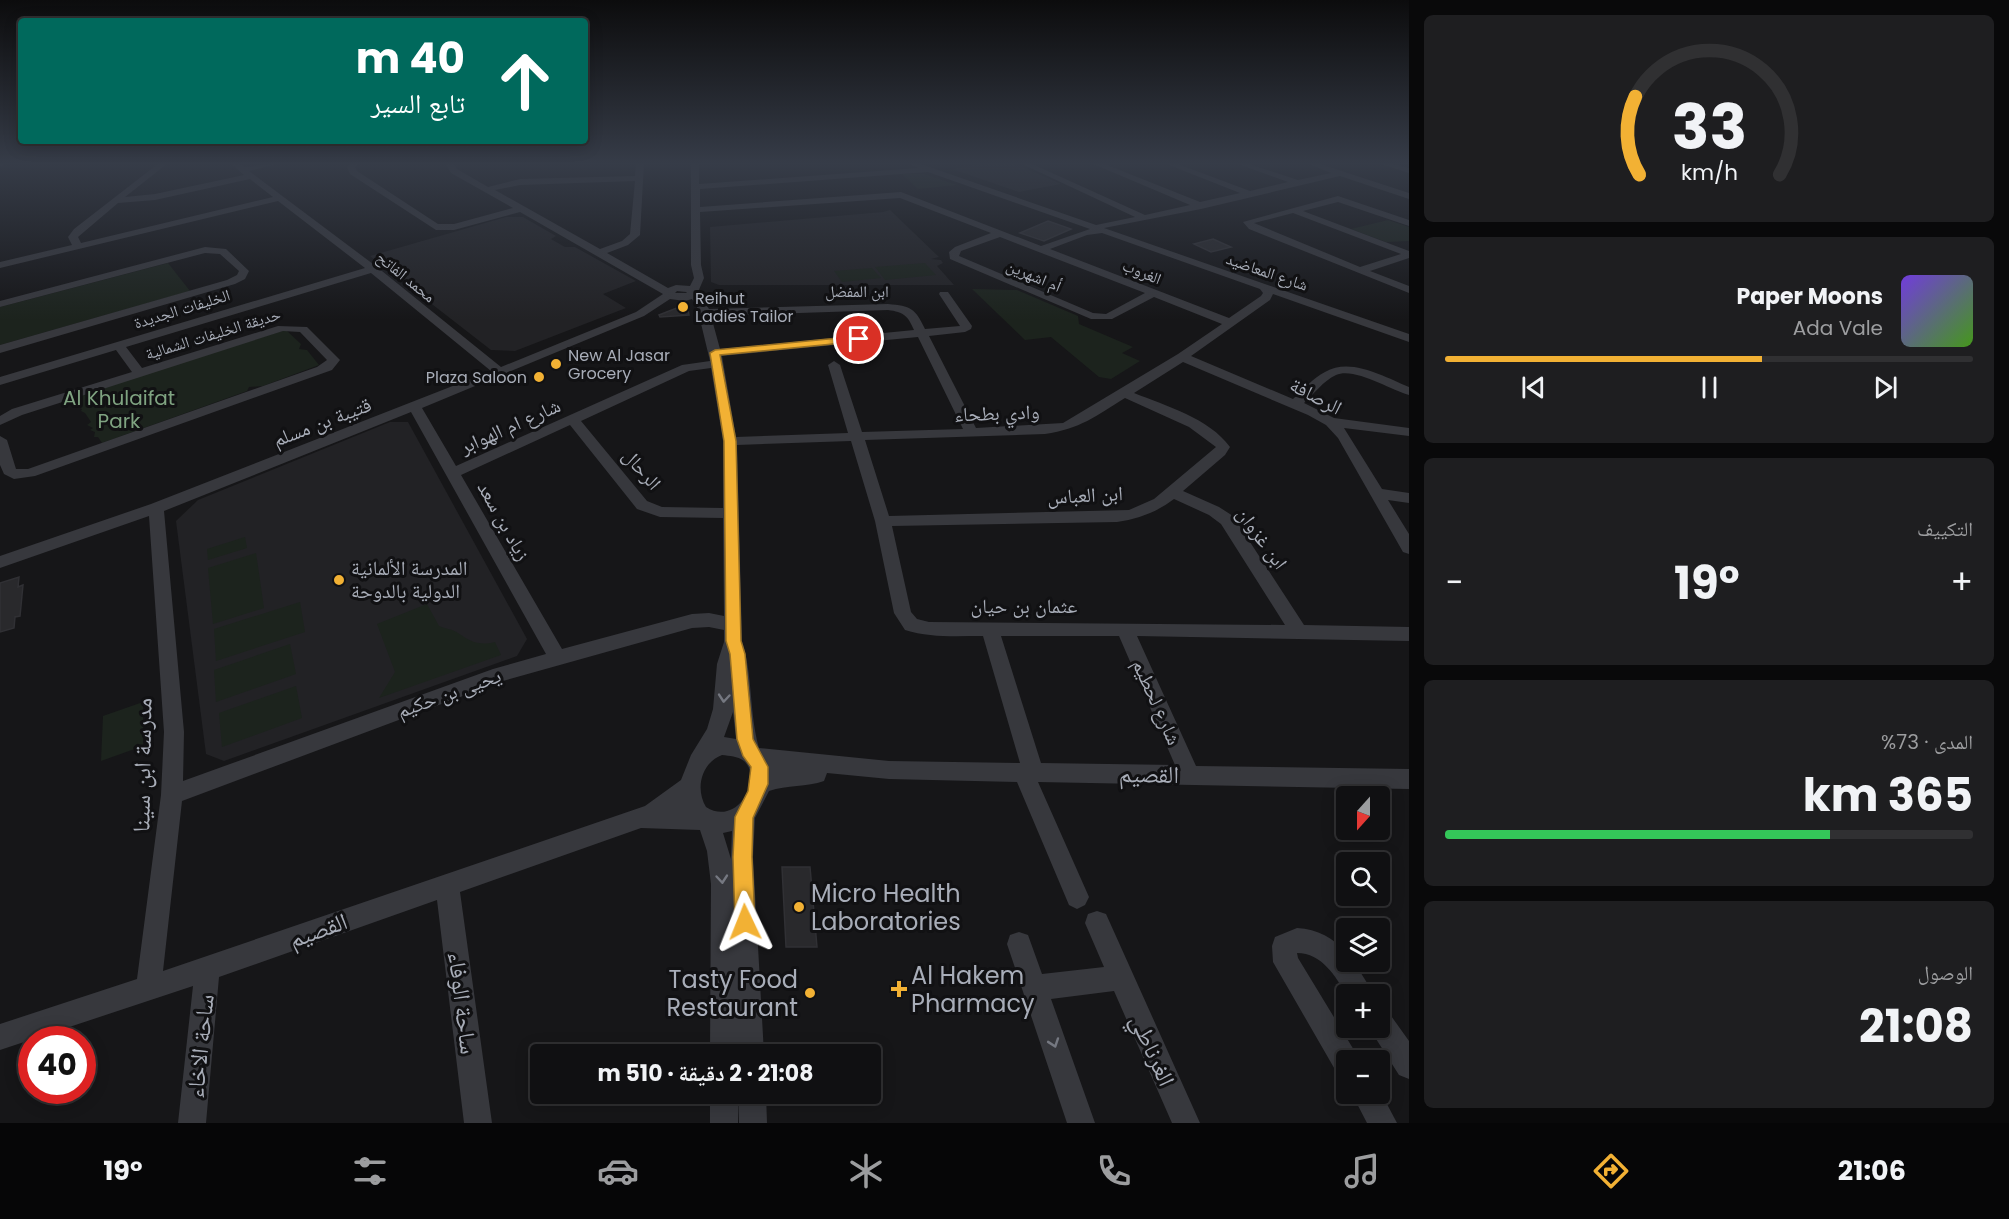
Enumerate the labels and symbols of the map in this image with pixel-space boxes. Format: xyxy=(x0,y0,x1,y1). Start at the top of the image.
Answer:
street label: محمد الفاتح xyxy=(372,246,440,308)
street label: شارع المعاضيد xyxy=(1223,247,1311,297)
street label: أم اشهرين xyxy=(1003,254,1065,298)
street label: الغروب xyxy=(1119,254,1165,290)
street label: ابن المفضل xyxy=(825,280,889,303)
street label: الخليفات الجديدة xyxy=(131,283,233,335)
place label: Reihut Ladies Tailor xyxy=(695,287,794,328)
marker: Reihut Ladies Tailor xyxy=(676,300,690,314)
street label: حديقة الخليفات الشمالية xyxy=(143,303,283,365)
pin xyxy=(833,313,884,364)
place label: New Al Jasar Grocery xyxy=(568,344,670,385)
marker: New Al Jasar Grocery xyxy=(549,357,563,371)
place label: Plaza Saloon xyxy=(426,366,527,389)
marker: Plaza Saloon xyxy=(532,370,546,384)
street label: الرصافة xyxy=(1285,371,1347,421)
park label: Al Khulaifat Park xyxy=(63,384,175,435)
street label: قتيبة بن مسلم xyxy=(269,390,375,454)
street label: شارع ام الهوابر xyxy=(454,391,565,461)
street label: وادي بطحاء xyxy=(954,398,1040,431)
street label: الرحال xyxy=(616,442,668,496)
street label: زياد بن سعد xyxy=(471,476,537,566)
street label: ابن العباس xyxy=(1046,479,1124,511)
street label: ابن غزوان xyxy=(1230,501,1294,575)
place label: المدرسة الألمانية الدولية بالدوحة xyxy=(351,554,467,605)
marker: المدرسة الألمانية الدولية بالدوحة xyxy=(332,573,346,587)
street label: عثمان بن حيان xyxy=(971,592,1077,620)
street label: شارع لحطيم xyxy=(1126,655,1188,749)
street label: يحيى بن حكيم xyxy=(393,661,505,725)
one-way arrow xyxy=(718,694,731,703)
street label: مدرسة ابن سينا xyxy=(124,697,160,833)
street label: القصيم xyxy=(1119,757,1179,791)
north arrow xyxy=(1336,786,1390,840)
one-way arrow xyxy=(715,874,728,883)
place label: Micro Health Laboratories xyxy=(811,877,961,938)
position arrow xyxy=(713,890,777,954)
marker: Micro Health Laboratories xyxy=(792,900,806,914)
street label: القصيم xyxy=(284,904,352,956)
street label: ساحة الوفاء xyxy=(440,950,486,1056)
place label: Al Hakem Pharmacy xyxy=(911,959,1035,1020)
place label: Tasty Food Restaurant xyxy=(666,963,798,1024)
marker: Al Hakem Pharmacy xyxy=(892,982,906,996)
marker: Tasty Food Restaurant xyxy=(803,986,817,1000)
street label: ساحة الاخاء xyxy=(178,992,222,1100)
street label: الغرناطي xyxy=(1120,1009,1183,1092)
speed limit sign: 40 xyxy=(18,1026,96,1104)
one-way arrow xyxy=(1046,1037,1059,1048)

